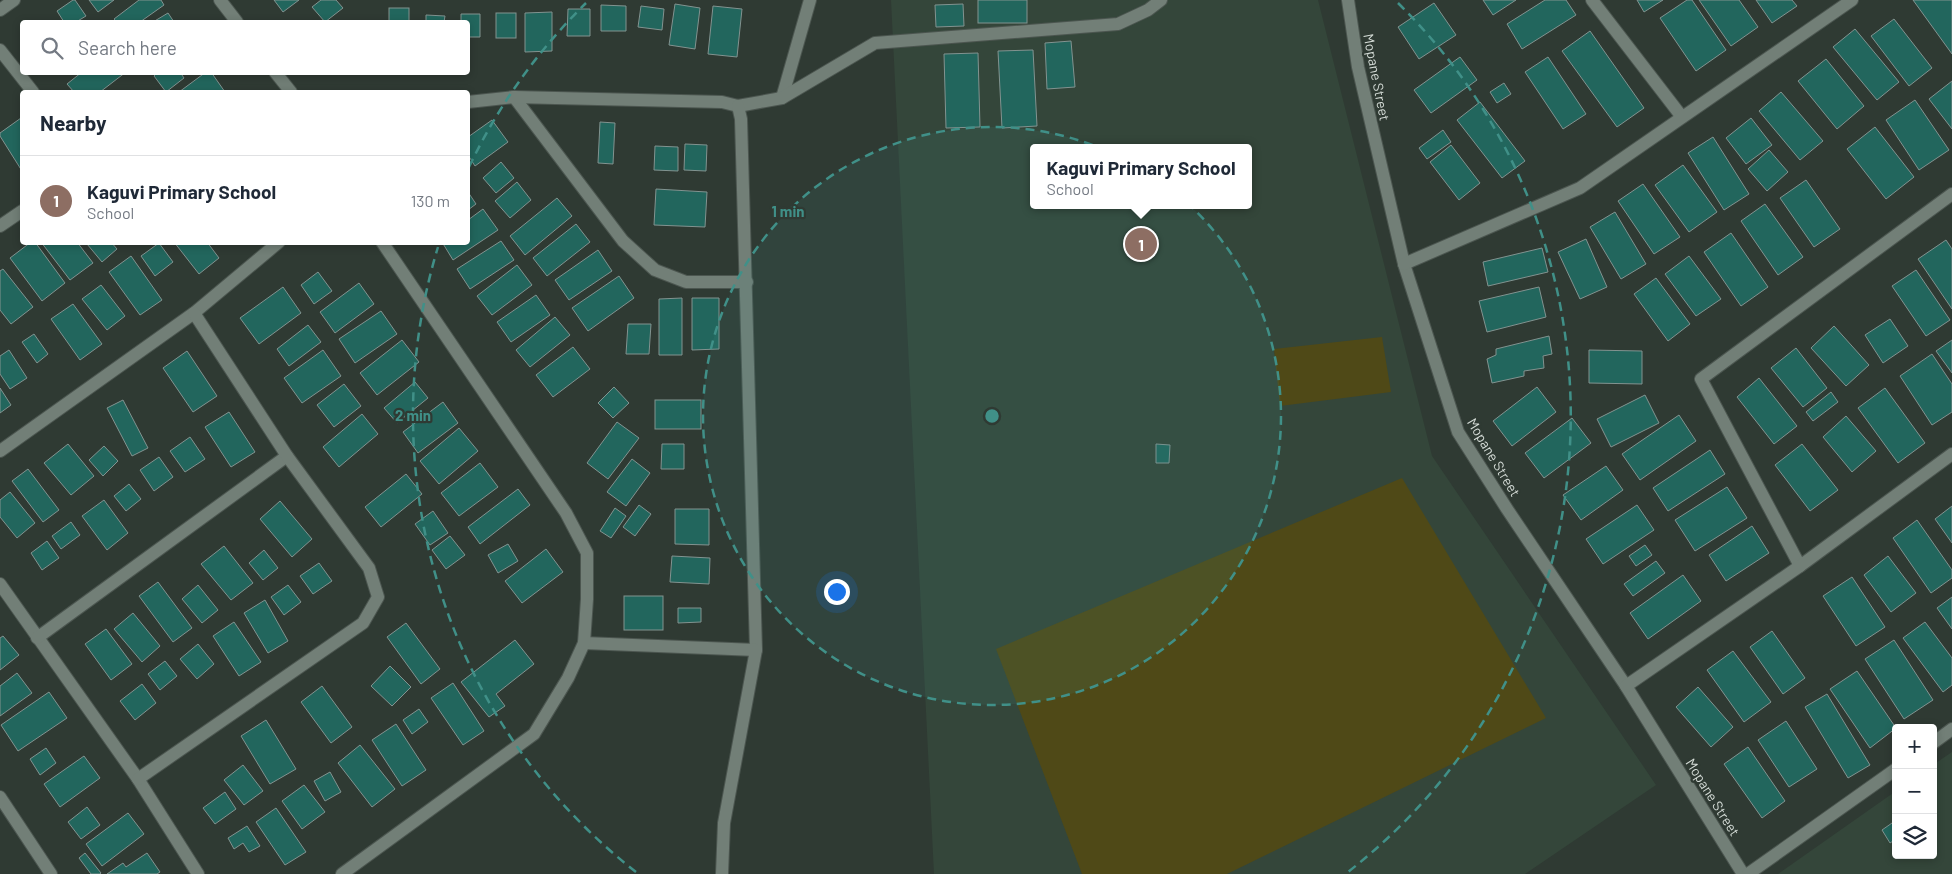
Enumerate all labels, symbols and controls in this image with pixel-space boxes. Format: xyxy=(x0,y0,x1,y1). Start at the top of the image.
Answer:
search box xyxy=(20,20,470,75)
street label: Mopane Street xyxy=(1360,32,1394,122)
icon: search xyxy=(38,34,66,62)
text: Search here xyxy=(78,36,177,59)
text: Nearby xyxy=(40,110,106,135)
popup xyxy=(1030,144,1252,209)
text: Kaguvi Primary School xyxy=(1046,156,1236,179)
text: School xyxy=(1046,179,1094,198)
text: Kaguvi Primary School xyxy=(87,180,276,203)
text: 1 xyxy=(53,191,59,210)
text: 130 m xyxy=(411,191,450,210)
text: 1 min xyxy=(772,202,804,220)
text: School xyxy=(87,203,134,222)
pin: 1 xyxy=(1125,225,1157,263)
text: 2 min xyxy=(395,406,431,424)
centre of rings xyxy=(983,407,1001,425)
street label: Mopane Street xyxy=(1464,415,1524,499)
your location xyxy=(824,579,850,605)
map controls xyxy=(1892,724,1937,859)
button: + xyxy=(1892,724,1937,769)
street label: Mopane Street xyxy=(1682,755,1744,839)
button: − xyxy=(1892,769,1937,814)
button: layers xyxy=(1892,814,1937,859)

